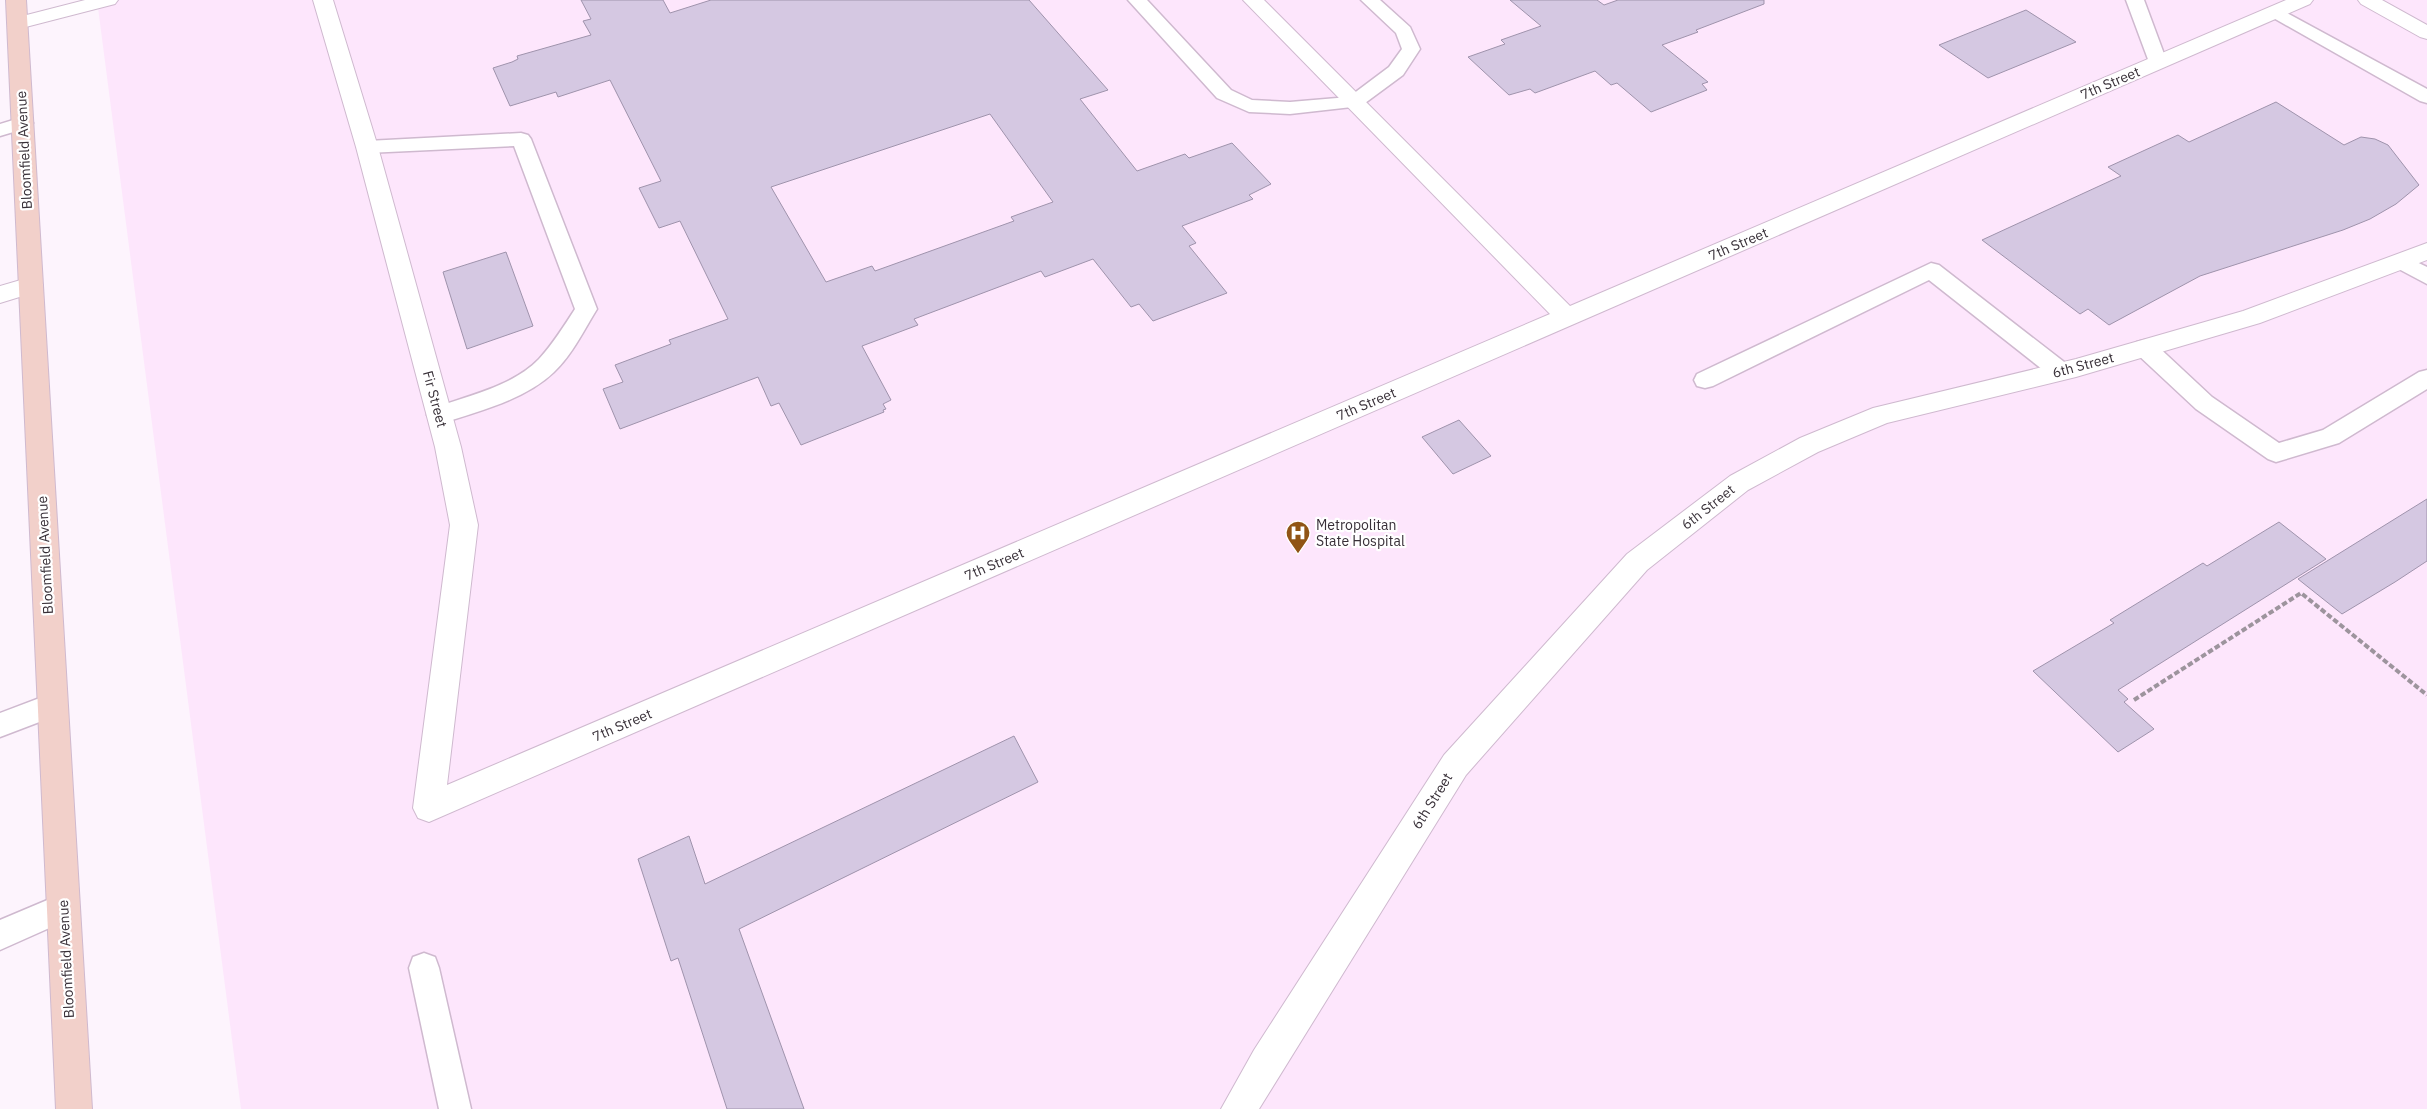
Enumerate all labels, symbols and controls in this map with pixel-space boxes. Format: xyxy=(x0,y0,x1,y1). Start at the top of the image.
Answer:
street label: 7th Street xyxy=(2077,62,2143,104)
street label: Bloomfield Avenue xyxy=(12,90,36,210)
street label: 7th Street xyxy=(1705,223,1771,265)
street label: 6th Street xyxy=(2050,348,2116,382)
street label: Fir Street xyxy=(419,369,451,430)
street label: 7th Street xyxy=(1333,383,1399,425)
street label: 6th Street xyxy=(1678,480,1738,533)
street label: Bloomfield Avenue xyxy=(33,495,57,615)
place label: Metropolitan State Hospital xyxy=(1316,516,1405,550)
hospital icon: Metropolitan State Hospital xyxy=(1285,520,1311,554)
street label: 7th Street xyxy=(961,543,1027,585)
street label: 7th Street xyxy=(589,704,655,746)
street label: 6th Street xyxy=(1408,769,1456,832)
street label: Bloomfield Avenue xyxy=(54,899,78,1019)

